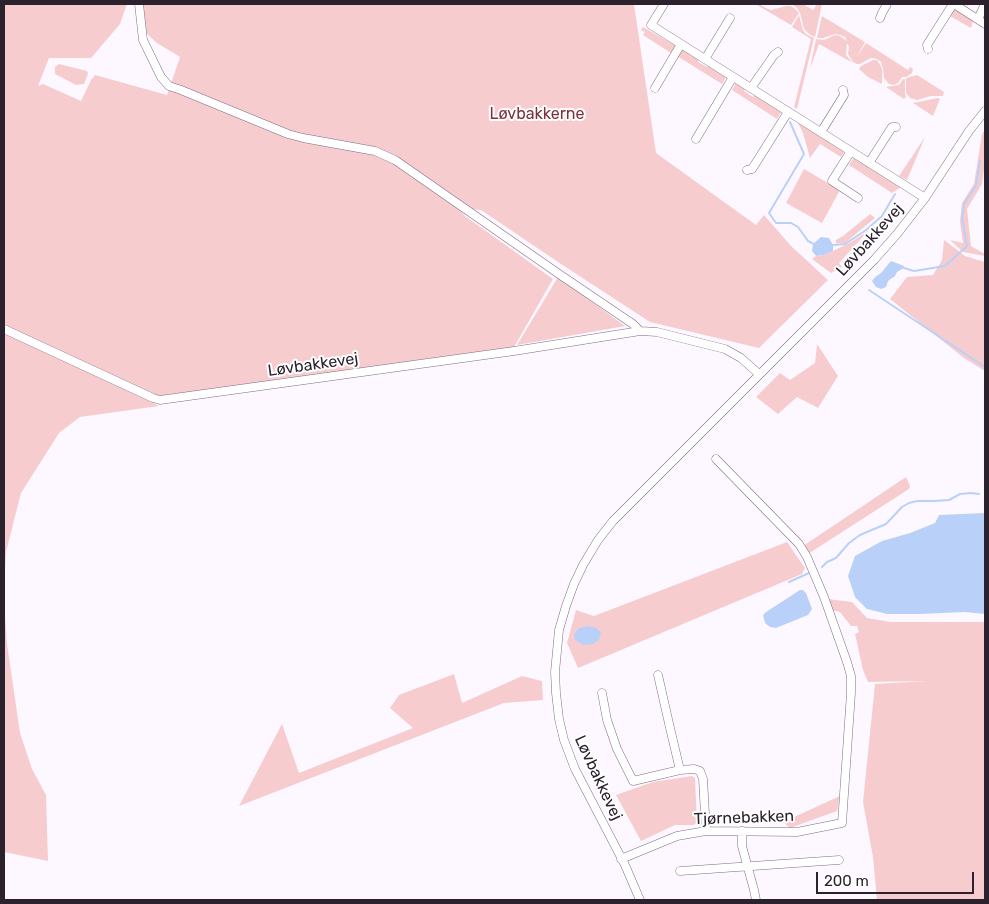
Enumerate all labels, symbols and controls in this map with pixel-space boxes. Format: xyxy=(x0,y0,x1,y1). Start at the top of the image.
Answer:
park label: Løvbakkerne xyxy=(490,104,584,124)
street label: Løvbakkevej xyxy=(832,200,908,280)
street label: Løvbakkevej xyxy=(266,349,360,381)
street label: Løvbakkevej xyxy=(570,733,626,823)
street label: Tjørnebakken xyxy=(694,807,794,829)
scale bar xyxy=(819,862,976,894)
text: 200 m xyxy=(824,872,869,890)

